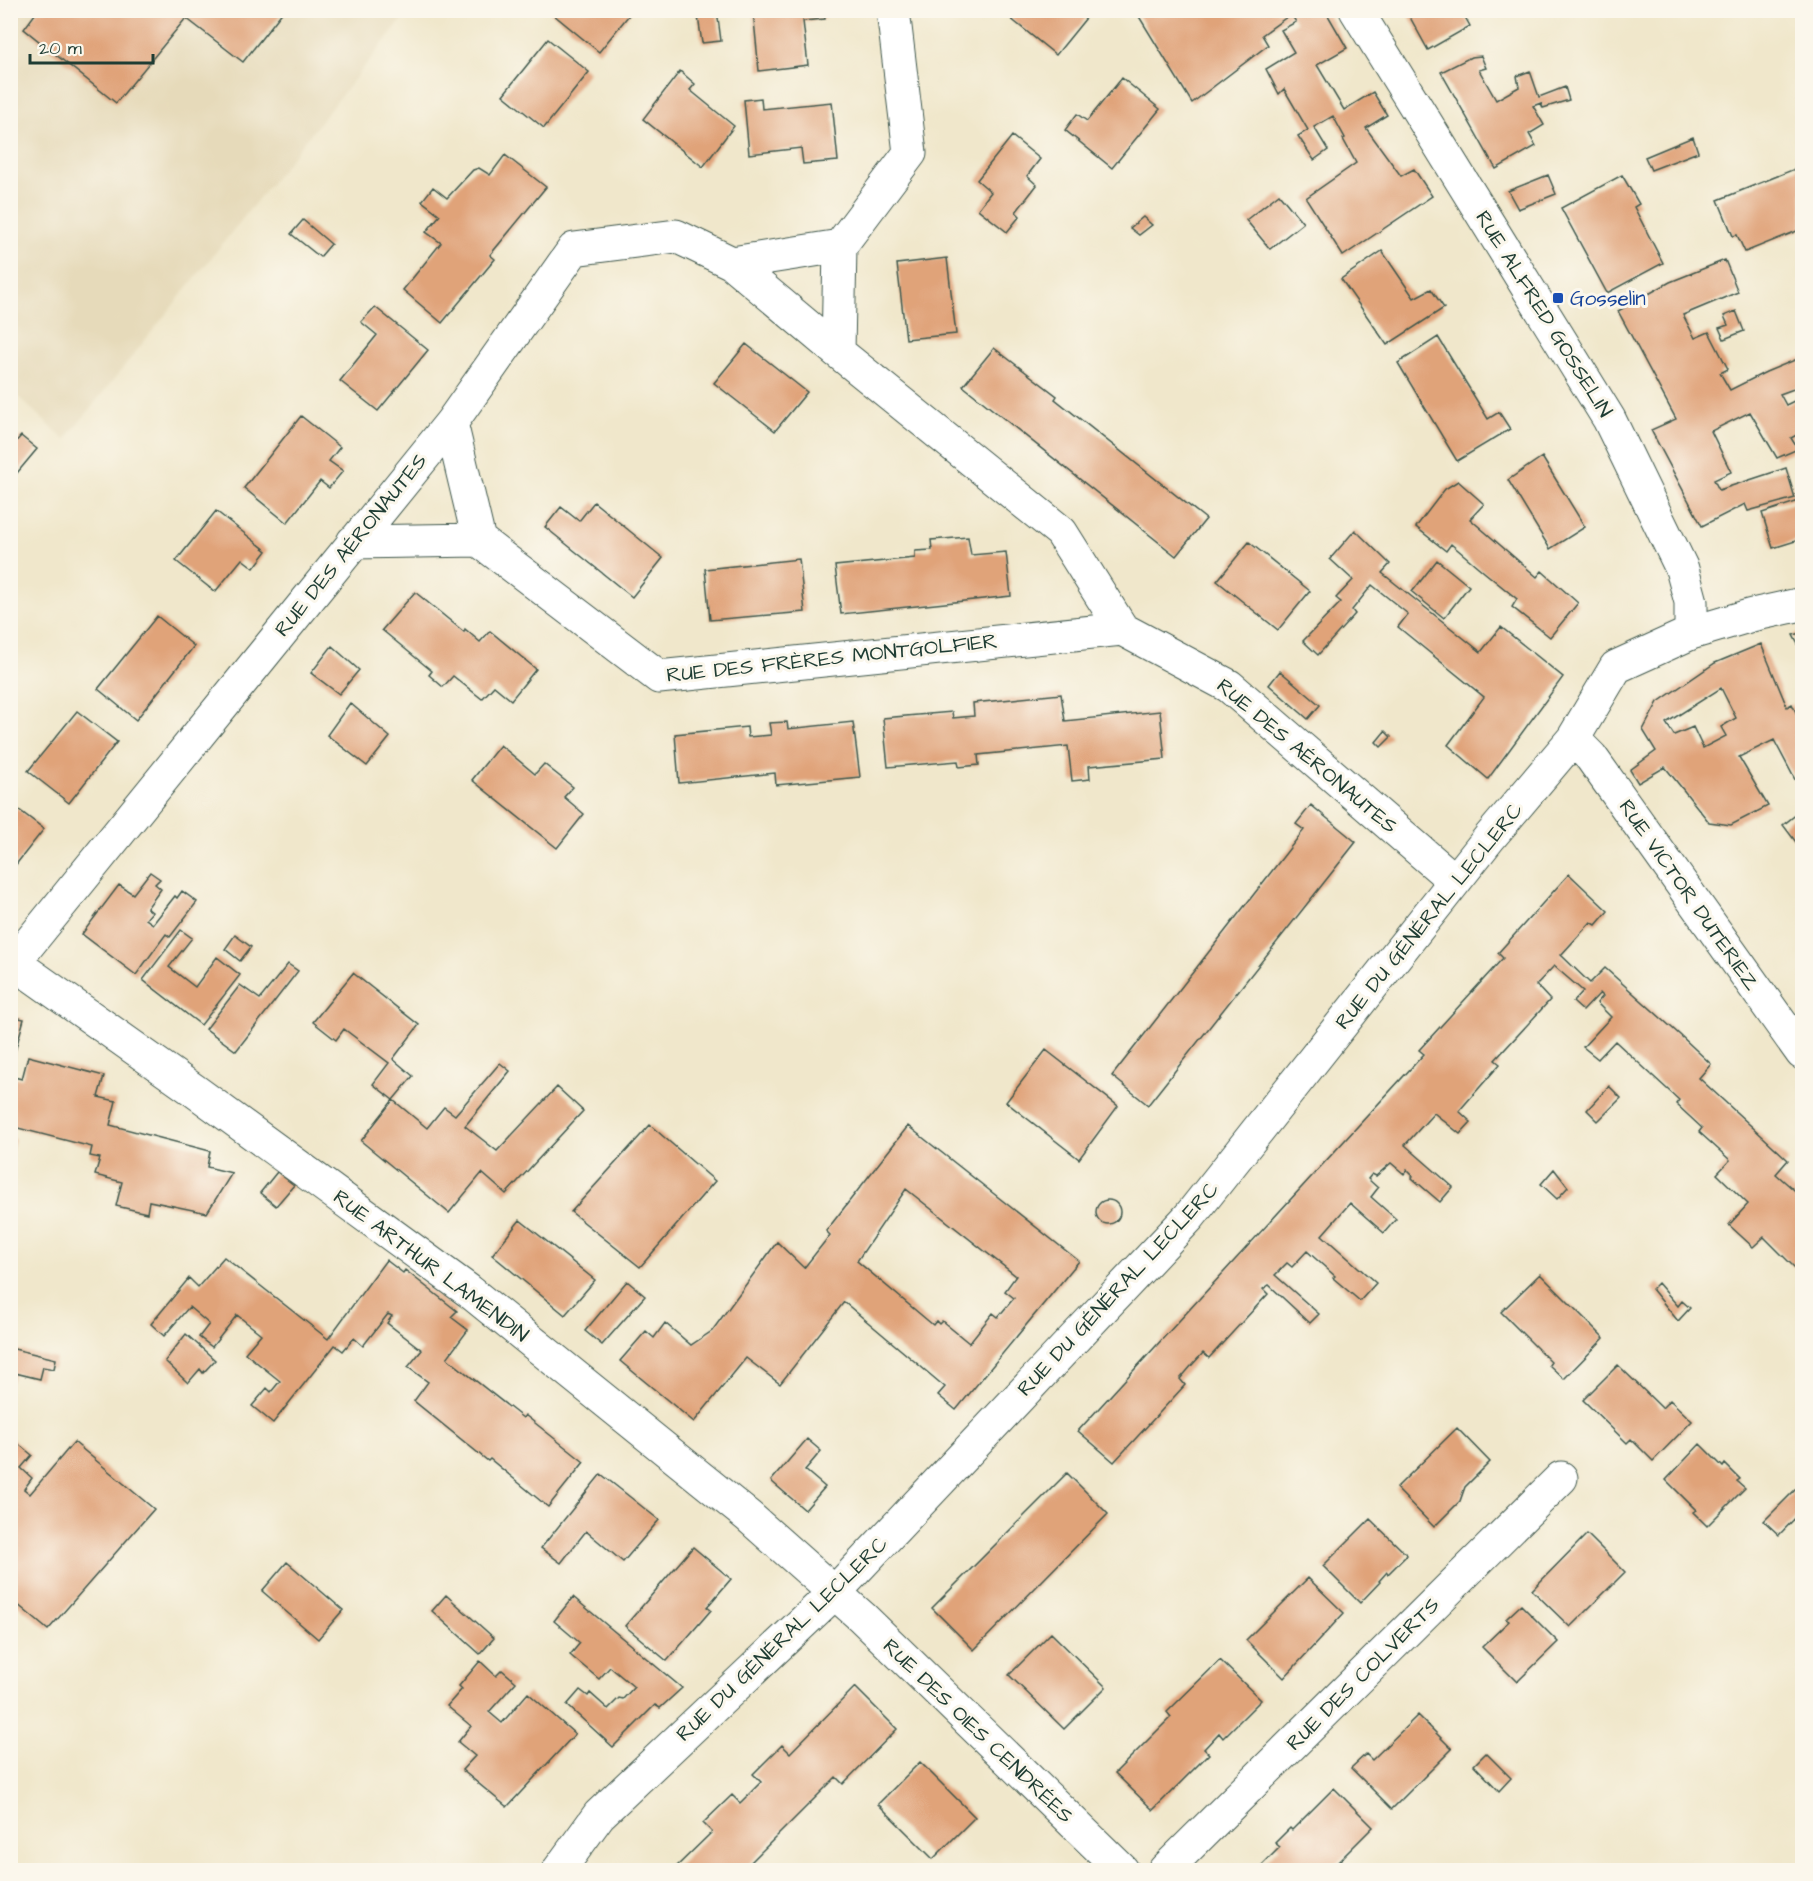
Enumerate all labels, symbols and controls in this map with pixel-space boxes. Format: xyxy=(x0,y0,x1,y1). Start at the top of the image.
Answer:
scale bar xyxy=(30,27,153,65)
text: 20 m xyxy=(39,36,82,61)
street label: RUE ALFRED GOSSELIN xyxy=(1469,205,1619,423)
place label: Gosselin xyxy=(1570,284,1646,313)
marker: Gosselin xyxy=(1551,291,1565,305)
street label: RUE DES AÉRONAUTES xyxy=(268,447,434,643)
street label: RUE DES FRÈRES MONTGOLFIER xyxy=(665,626,999,690)
street label: RUE DES AÉRONAUTES xyxy=(1210,672,1404,840)
street label: RUE VICTOR DUTERIEZ xyxy=(1612,794,1766,996)
street label: RUE DU GÉNÉRAL LECLERC xyxy=(1328,796,1530,1035)
street label: RUE DU GÉNÉRAL LECLERC xyxy=(1011,1175,1226,1403)
street label: RUE ARTHUR LAMENDIN xyxy=(327,1183,535,1349)
street label: RUE DU GÉNÉRAL LECLERC xyxy=(670,1530,894,1748)
street label: RUE DES COLVERTS xyxy=(1280,1591,1446,1757)
street label: RUE DES OIES CENDRÉES xyxy=(876,1632,1080,1830)

